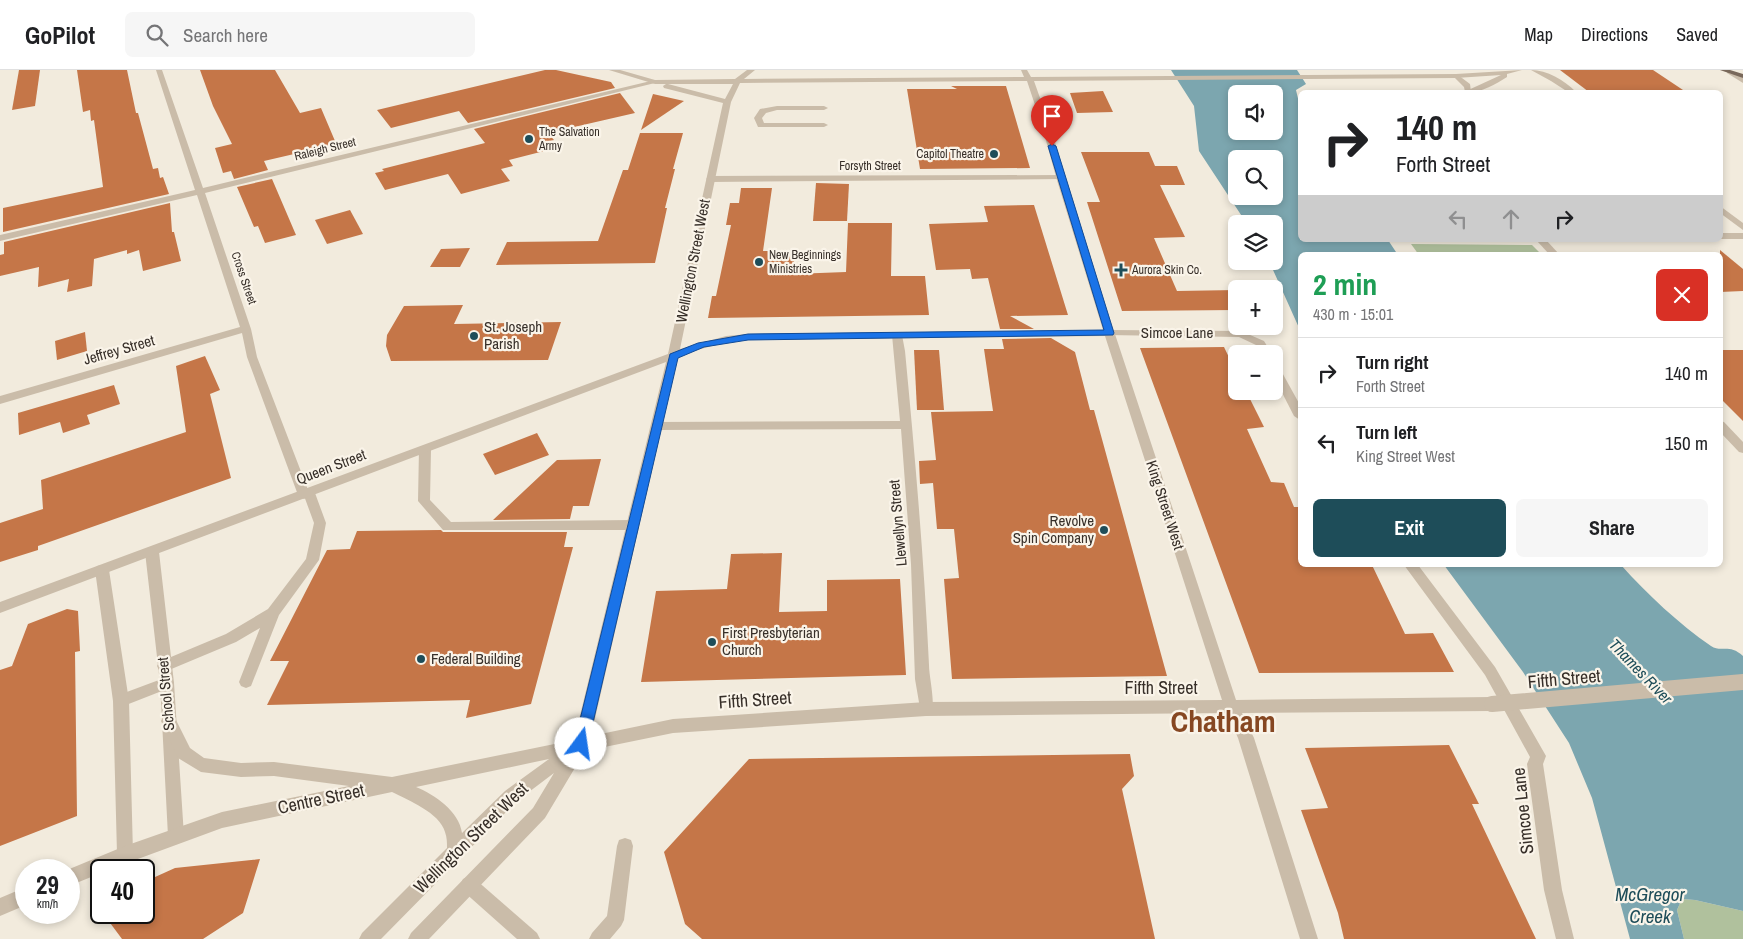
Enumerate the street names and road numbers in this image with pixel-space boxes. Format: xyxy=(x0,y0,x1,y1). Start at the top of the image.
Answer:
street label: Raleigh Street xyxy=(293,134,358,164)
street label: Forsyth Street xyxy=(839,158,901,174)
street label: Wellington Street West xyxy=(670,197,715,324)
street label: Cross Street xyxy=(228,250,261,307)
street label: Simcoe Lane xyxy=(1141,322,1213,343)
street label: Jeffrey Street xyxy=(81,329,157,370)
street label: Queen Street xyxy=(293,443,369,489)
street label: King Street West xyxy=(1141,457,1190,553)
street label: Llewellyn Street xyxy=(883,478,912,567)
street label: School Street xyxy=(152,656,179,732)
street label: Fifth Street xyxy=(1526,663,1601,694)
street label: Fifth Street xyxy=(1124,675,1198,700)
street label: Fifth Street xyxy=(718,684,792,715)
street label: Simcoe Lane xyxy=(1506,766,1539,856)
street label: Wellington Street West xyxy=(408,776,533,899)
street label: Centre Street xyxy=(275,777,366,820)

